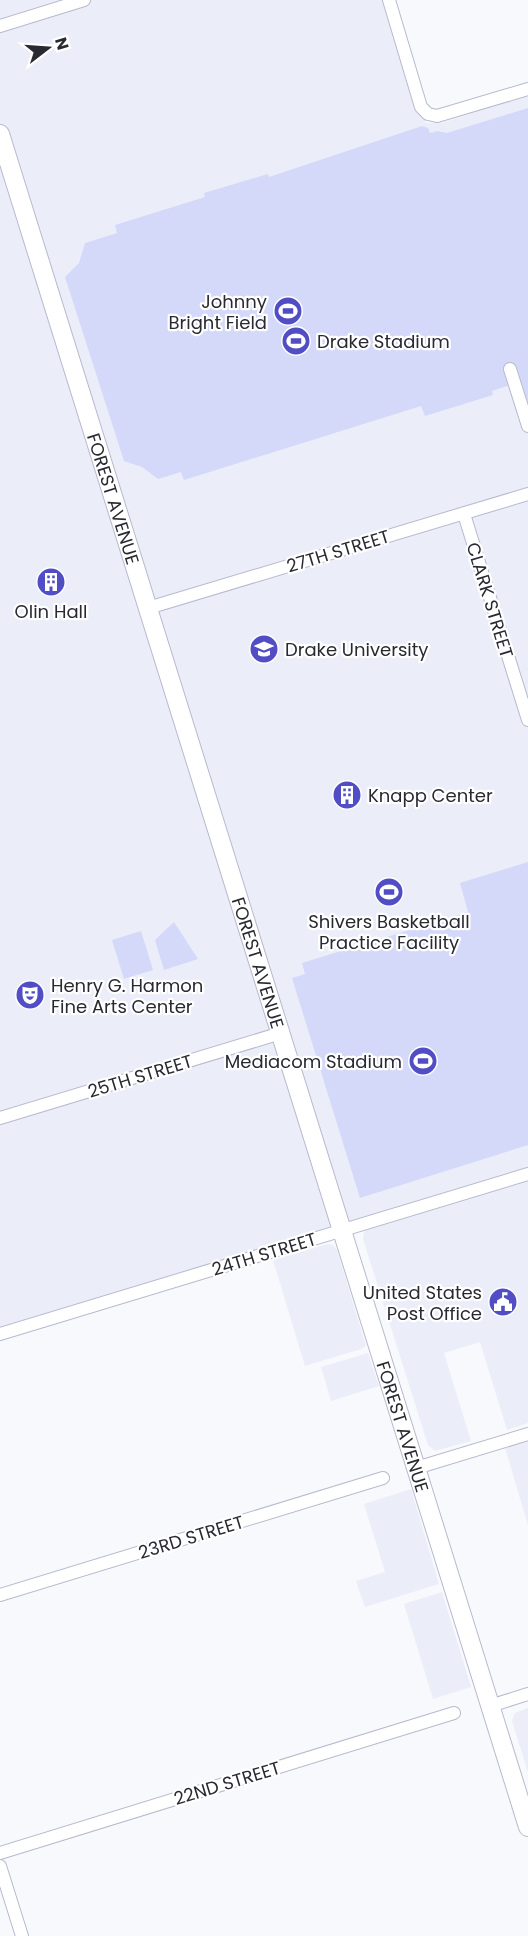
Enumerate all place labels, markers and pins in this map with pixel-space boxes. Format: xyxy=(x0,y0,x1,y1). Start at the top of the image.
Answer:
place label: Johnny Bright Field xyxy=(169,289,267,335)
sports icon: Johnny Bright Field xyxy=(272,295,304,327)
sports icon: Drake Stadium xyxy=(280,325,312,357)
place label: Drake Stadium xyxy=(317,329,450,354)
building icon: Olin Hall xyxy=(35,566,67,598)
place label: Olin Hall xyxy=(15,599,87,624)
school or university icon: Drake University xyxy=(248,633,280,665)
place label: Drake University xyxy=(285,637,428,662)
building icon: Knapp Center xyxy=(331,779,363,811)
place label: Knapp Center xyxy=(368,783,493,808)
sports icon: Shivers Basketball Practice Facility xyxy=(373,876,405,908)
place label: Shivers Basketball Practice Facility xyxy=(308,909,470,955)
place label: Henry G. Harmon Fine Arts Center xyxy=(51,973,203,1019)
theatre icon: Henry G. Harmon Fine Arts Center xyxy=(14,979,46,1011)
sports icon: Mediacom Stadium xyxy=(407,1045,439,1077)
place label: Mediacom Stadium xyxy=(225,1049,402,1074)
place label: United States Post Office xyxy=(363,1280,482,1326)
public building icon: United States Post Office xyxy=(487,1286,519,1318)

